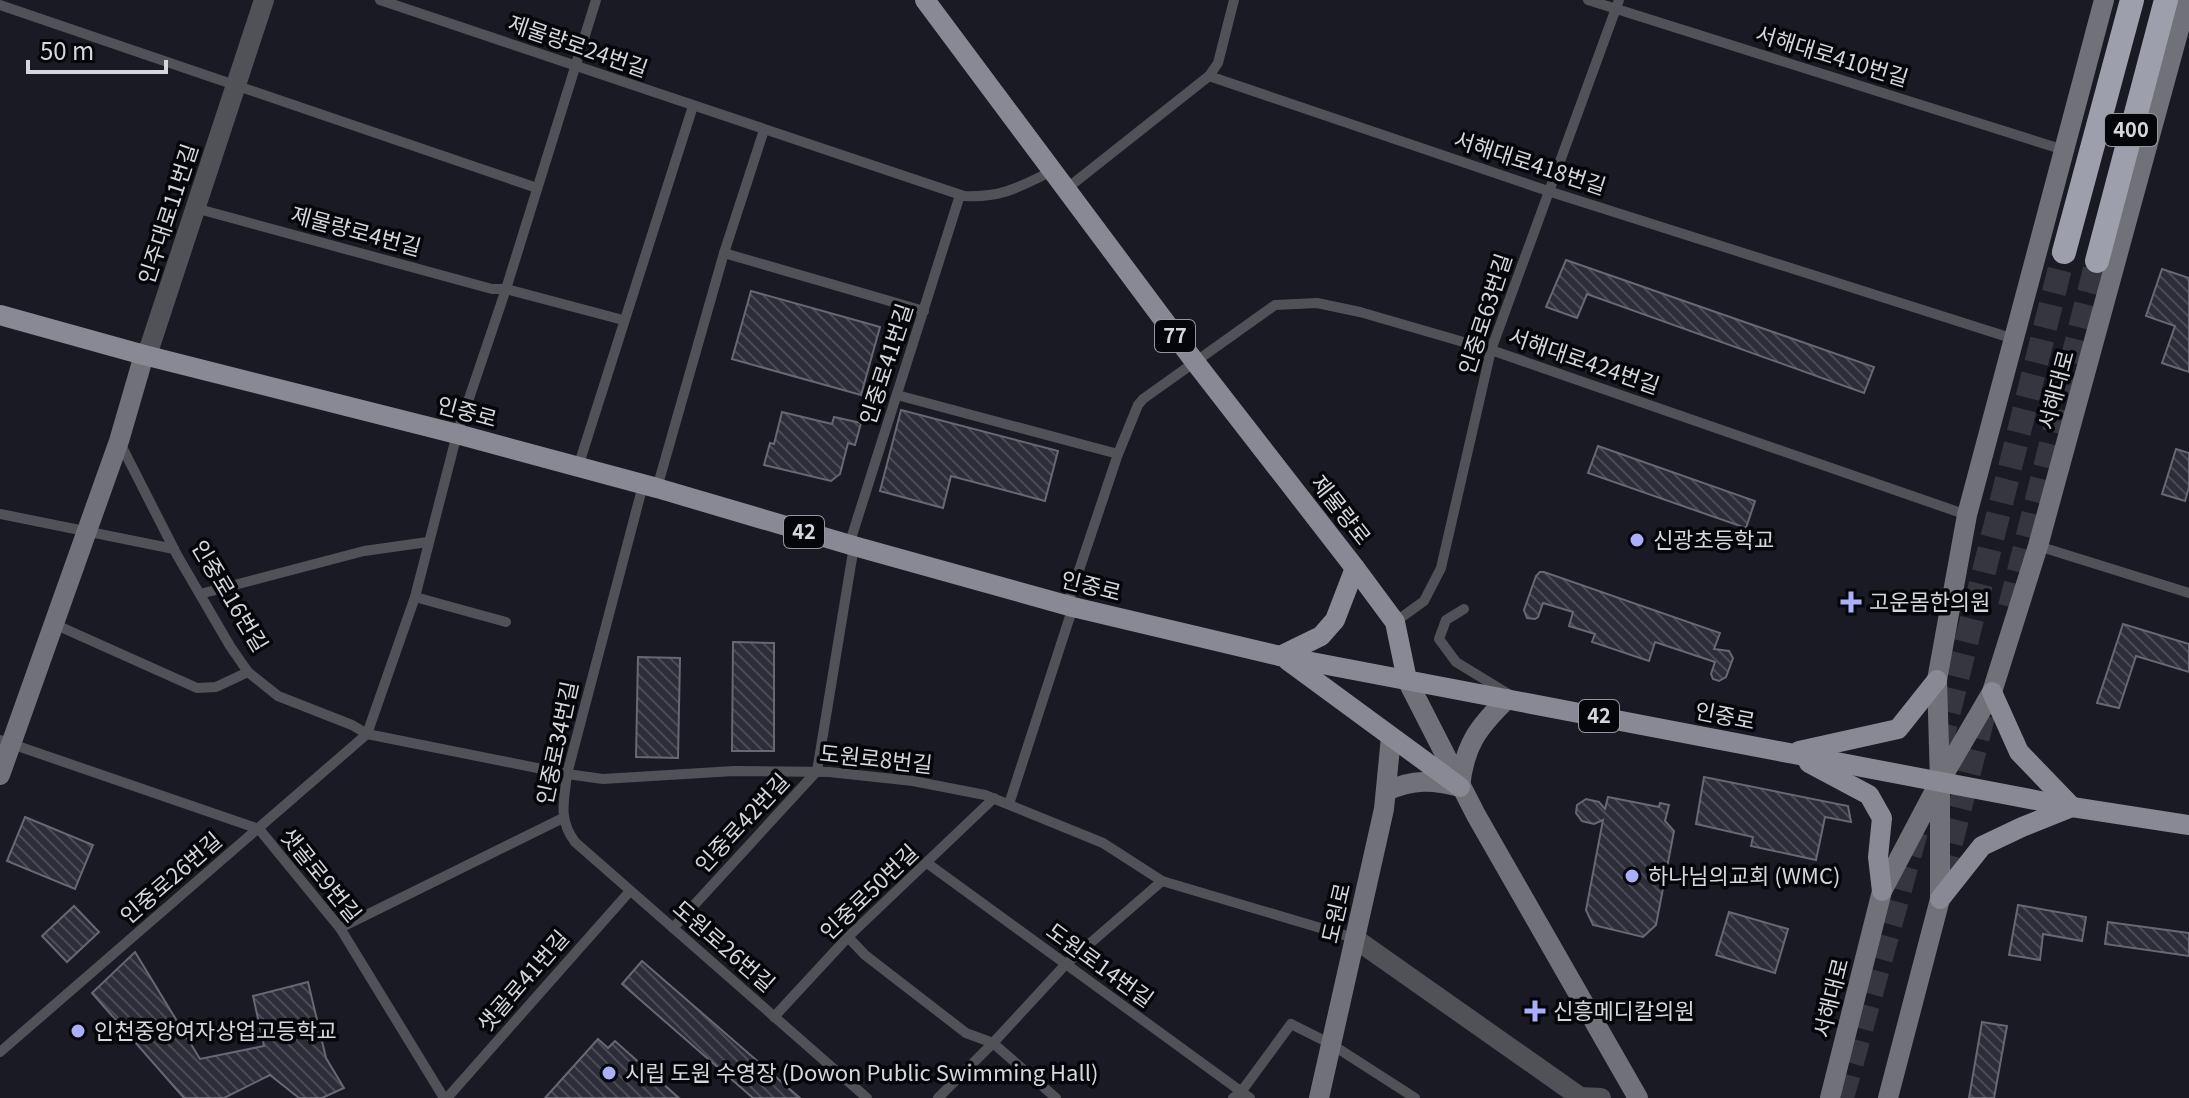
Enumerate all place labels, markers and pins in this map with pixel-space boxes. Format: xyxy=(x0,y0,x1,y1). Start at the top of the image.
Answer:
place label: 신광초등학교 xyxy=(1653,522,1774,554)
marker: 신광초등학교 xyxy=(1628,531,1646,549)
place label: 고운몸한의원 xyxy=(1869,584,1990,616)
marker: 고운몸한의원 xyxy=(1840,591,1862,613)
place label: 하나님의교회 (WMC) xyxy=(1648,858,1840,890)
marker: 하나님의교회 (WMC) xyxy=(1623,867,1641,885)
place label: 신흥메디칼의원 xyxy=(1553,993,1695,1025)
marker: 신흥메디칼의원 xyxy=(1524,1000,1546,1022)
place label: 인천중앙여자상업고등학교 xyxy=(94,1013,337,1045)
marker: 인천중앙여자상업고등학교 xyxy=(69,1022,87,1040)
place label: 시립 도원 수영장 (Dowon Public Swimming Hall) xyxy=(625,1055,1098,1087)
marker: 시립 도원 수영장 (Dowon Public Swimming Hall) xyxy=(600,1064,618,1082)

